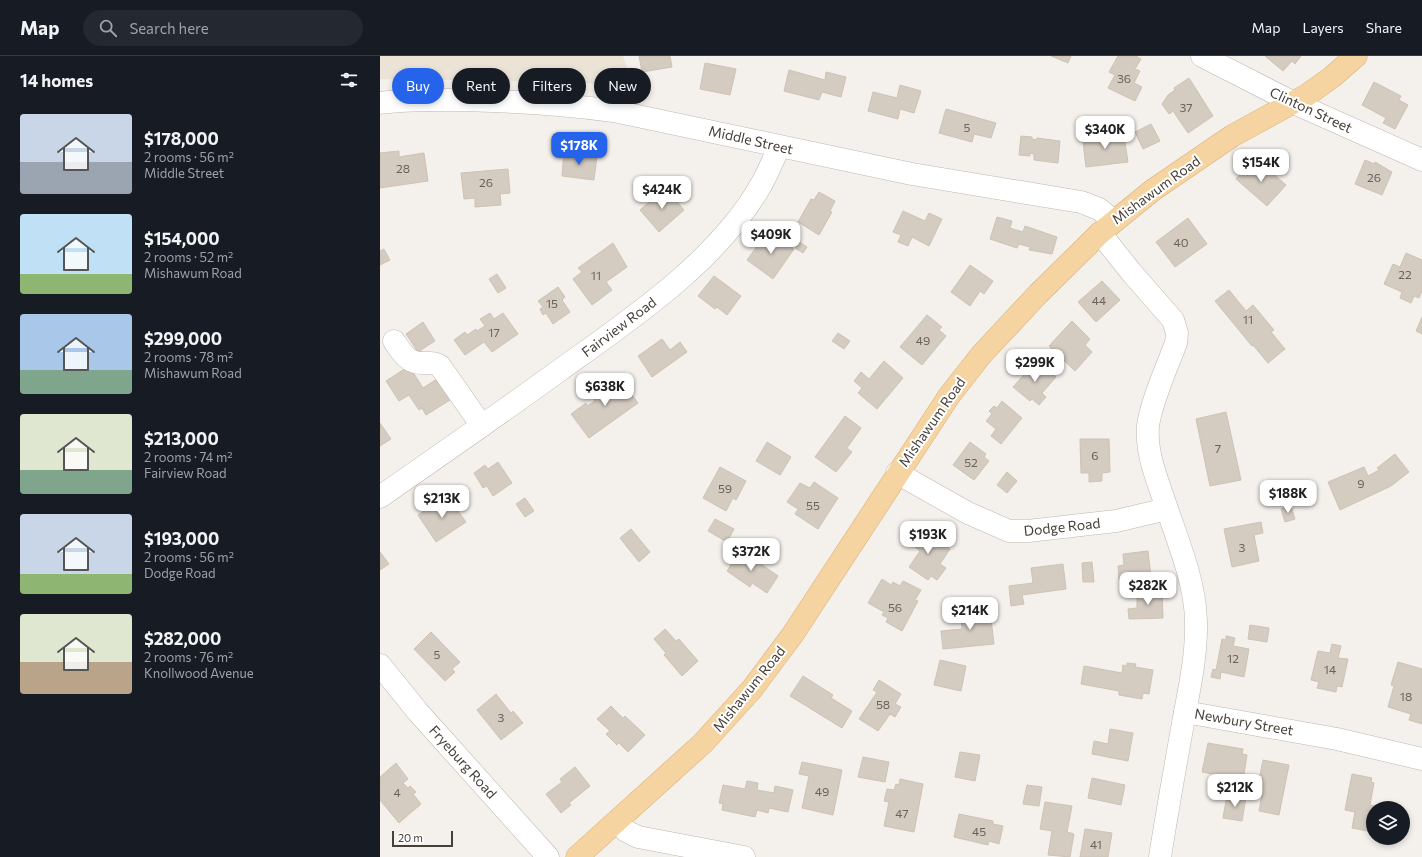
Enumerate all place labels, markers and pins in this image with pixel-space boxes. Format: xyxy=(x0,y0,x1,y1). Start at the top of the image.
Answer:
pin: $340K xyxy=(1077,116,1133,150)
pin: $178K xyxy=(551,132,607,166)
pin: $154K xyxy=(1233,149,1289,183)
pin: $424K xyxy=(634,176,690,210)
pin: $409K xyxy=(743,221,799,255)
pin: $299K xyxy=(1007,349,1063,383)
pin: $638K xyxy=(577,373,633,407)
pin: $188K xyxy=(1260,480,1316,514)
pin: $213K xyxy=(414,485,470,519)
pin: $193K xyxy=(900,521,956,555)
pin: $372K xyxy=(723,538,779,572)
pin: $282K xyxy=(1120,572,1176,606)
pin: $214K xyxy=(942,597,998,631)
pin: $212K xyxy=(1207,774,1263,808)

